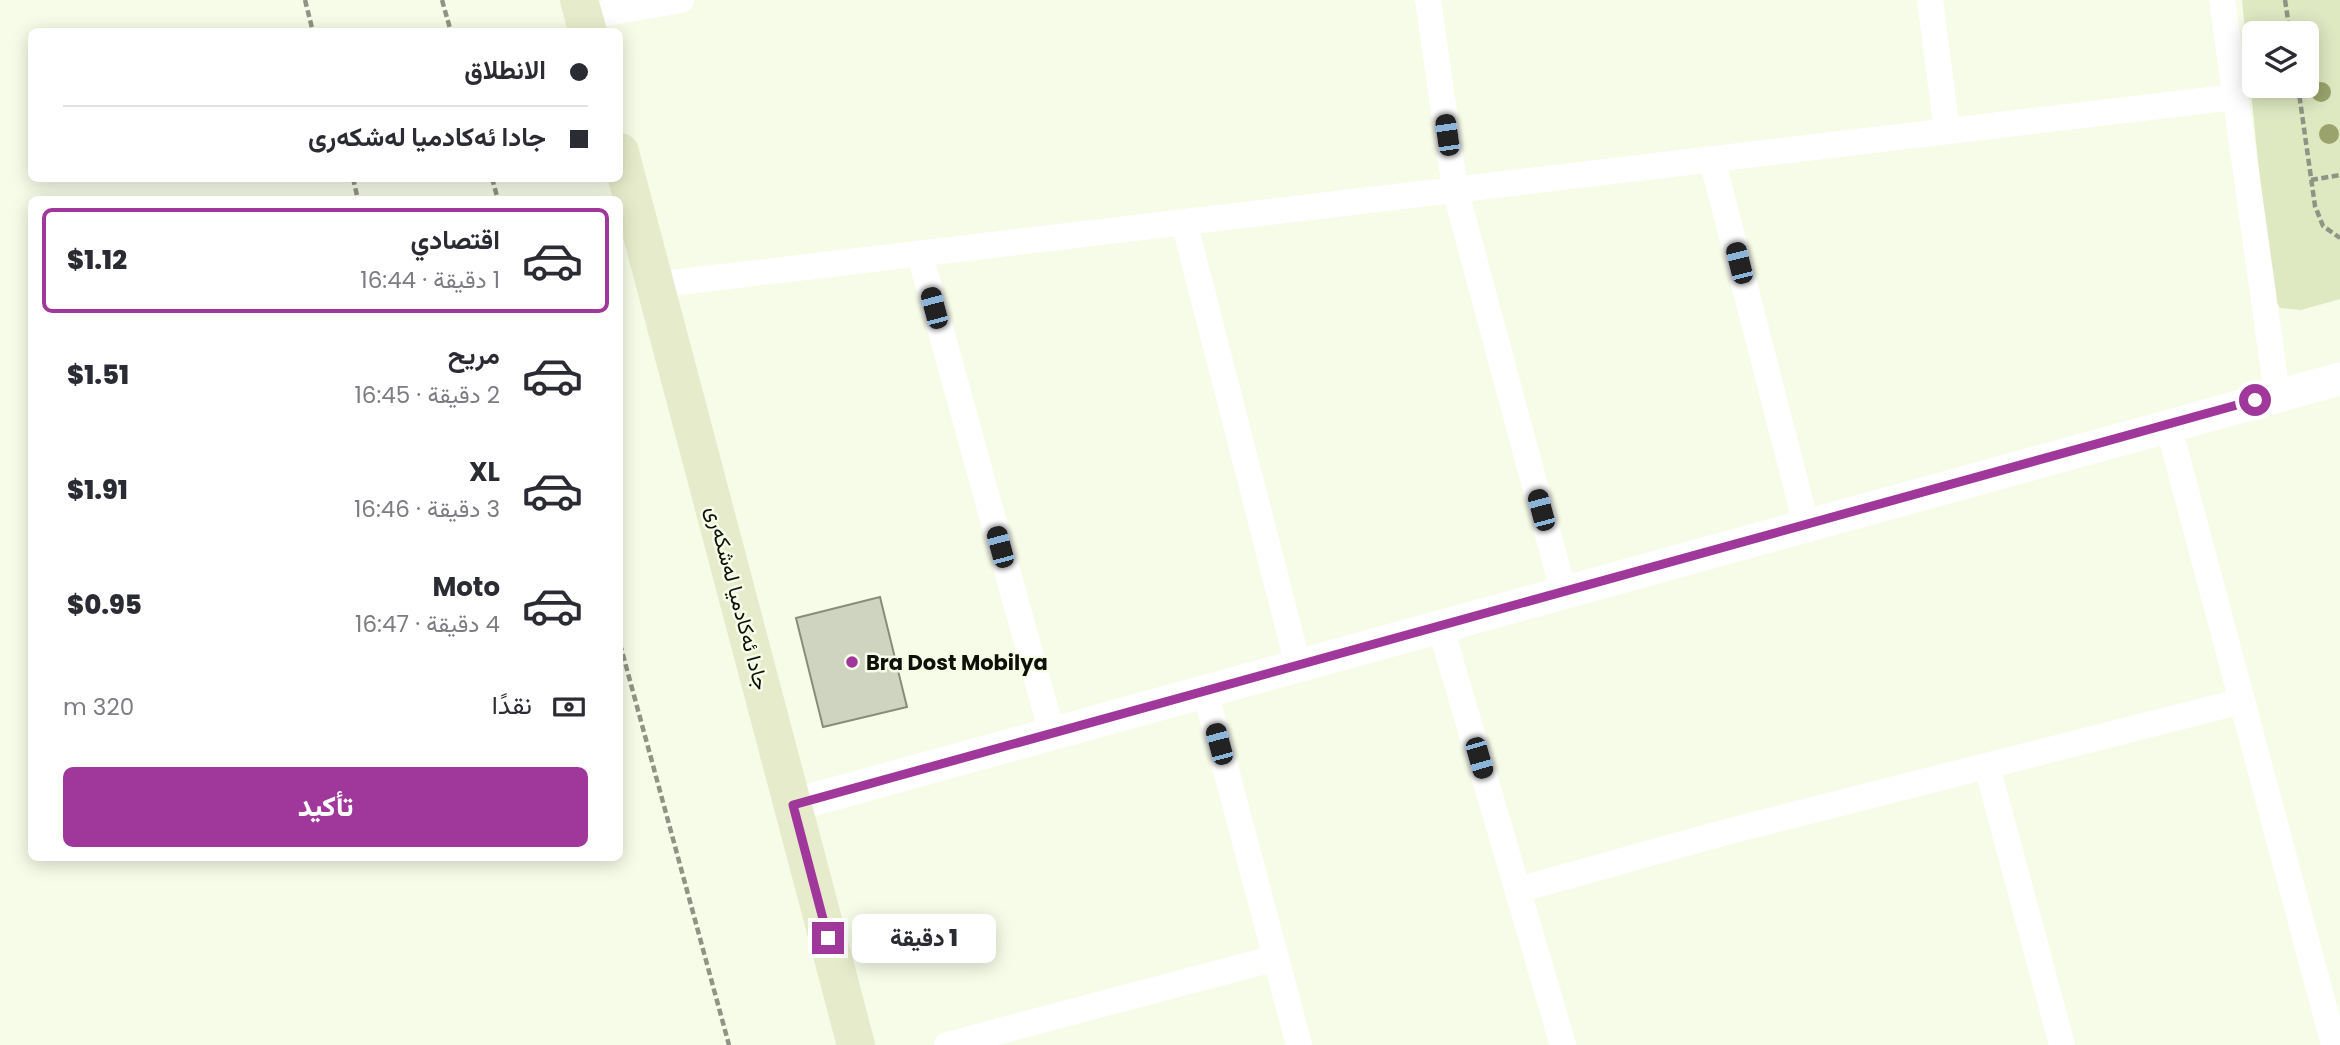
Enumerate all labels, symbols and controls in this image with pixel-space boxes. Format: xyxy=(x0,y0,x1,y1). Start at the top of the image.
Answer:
map controls xyxy=(2242,21,2319,98)
button: layers xyxy=(2242,21,2319,98)
text: الانطلاق xyxy=(464,52,546,88)
car xyxy=(1434,113,1461,157)
text: جادا ئه‌كادميا له‌شكه‌رى xyxy=(308,119,546,155)
text: اقتصادي xyxy=(411,222,500,258)
icon: car xyxy=(521,229,584,292)
car xyxy=(1724,240,1755,286)
text: $1.12 xyxy=(67,242,127,278)
text: 1 دقيقة · 16:44 xyxy=(360,264,500,296)
car xyxy=(919,285,950,331)
text: مريح xyxy=(448,337,500,373)
icon: car xyxy=(521,344,584,407)
text: $1.51 xyxy=(67,357,129,393)
text: 2 دقيقة · 16:45 xyxy=(354,379,500,411)
route start xyxy=(2239,384,2271,416)
text: XL xyxy=(469,454,500,490)
icon: car xyxy=(521,459,584,522)
text: $1.91 xyxy=(67,472,128,508)
car xyxy=(1526,487,1557,533)
text: 3 دقيقة · 16:46 xyxy=(354,493,500,525)
street label: جادا ئه‌كادميا له‌شكه‌رى xyxy=(699,503,777,693)
car xyxy=(985,524,1016,570)
text: Moto xyxy=(432,569,500,605)
icon: car xyxy=(521,574,584,637)
text: $0.95 xyxy=(67,587,142,623)
text: 4 دقيقة · 16:47 xyxy=(355,608,500,640)
place label: Bra Dost Mobilya xyxy=(866,648,1048,677)
marker: Bra Dost Mobilya xyxy=(844,654,860,670)
text: نقدًا xyxy=(492,687,532,723)
icon: cash xyxy=(550,688,588,726)
text: 320 m xyxy=(63,691,134,723)
car xyxy=(1204,721,1235,767)
car xyxy=(1464,735,1495,781)
button: تأكيد xyxy=(63,767,588,847)
callout: 1 دقيقة xyxy=(852,914,996,962)
route end xyxy=(812,922,844,954)
text: 1 دقيقة xyxy=(890,922,958,954)

